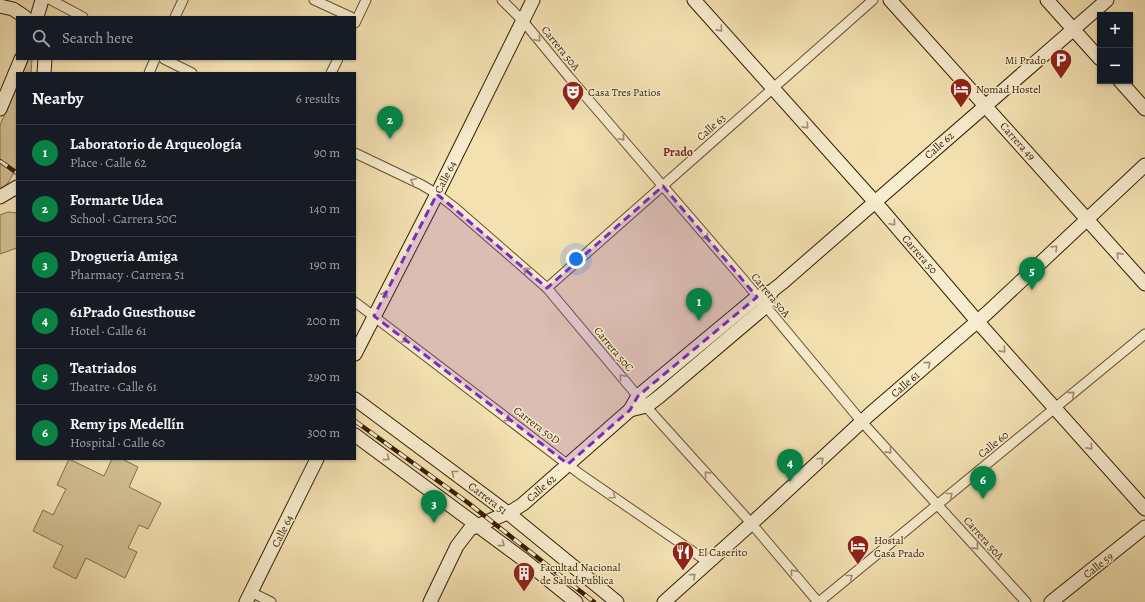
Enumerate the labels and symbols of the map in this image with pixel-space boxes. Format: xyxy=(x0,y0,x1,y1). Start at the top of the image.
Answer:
street label: Carrera 50A xyxy=(538,23,584,74)
one-way arrow xyxy=(715,24,722,32)
one-way arrow xyxy=(533,34,540,41)
parking icon: Mi Prado xyxy=(1048,47,1074,80)
place label: Mi Prado xyxy=(1005,53,1047,68)
hotel icon: Nomad Hostel xyxy=(948,76,974,109)
theatre icon: Casa Tres Patios xyxy=(560,79,586,112)
place label: Nomad Hostel xyxy=(976,82,1041,97)
place label: Casa Tres Patios xyxy=(588,85,661,100)
pin: 2 xyxy=(377,106,403,139)
street label: Calle 63 xyxy=(694,111,729,144)
street label: Carrera 49 xyxy=(996,119,1039,164)
one-way arrow xyxy=(802,121,809,129)
street label: Calle 62 xyxy=(921,128,957,162)
one-way arrow xyxy=(617,133,624,141)
district label: Prado xyxy=(663,144,693,160)
street label: Calle 64 xyxy=(431,158,460,196)
one-way arrow xyxy=(410,178,417,186)
one-way arrow xyxy=(888,218,895,226)
one-way arrow xyxy=(702,232,709,239)
street label: Carrera 50 xyxy=(898,232,941,277)
one-way arrow xyxy=(1050,246,1058,253)
your location xyxy=(566,249,586,269)
one-way arrow xyxy=(1117,252,1124,259)
pin: 5 xyxy=(1019,257,1045,290)
one-way arrow xyxy=(523,267,531,274)
street label: Carrera 50A xyxy=(748,270,794,321)
pin: 1 xyxy=(686,288,712,321)
one-way arrow xyxy=(380,291,388,298)
street label: Carrera 50C xyxy=(590,324,637,375)
one-way arrow xyxy=(400,335,407,342)
one-way arrow xyxy=(999,346,1006,353)
one-way arrow xyxy=(923,362,930,369)
street label: Calle 61 xyxy=(888,368,923,401)
one-way arrow xyxy=(619,374,626,381)
one-way arrow xyxy=(1068,392,1075,399)
street label: Carrera 50D xyxy=(510,403,563,448)
one-way arrow xyxy=(504,414,511,421)
street label: Calle 60 xyxy=(975,427,1012,461)
one-way arrow xyxy=(1085,443,1092,450)
one-way arrow xyxy=(884,446,891,454)
pin: 4 xyxy=(777,449,803,482)
one-way arrow xyxy=(382,453,389,460)
one-way arrow xyxy=(816,458,823,465)
pin: 6 xyxy=(970,466,996,499)
one-way arrow xyxy=(451,470,458,477)
street label: Calle 62 xyxy=(523,471,559,505)
one-way arrow xyxy=(705,472,712,479)
street label: Carrera 51 xyxy=(465,479,510,518)
pin: 3 xyxy=(421,490,447,523)
one-way arrow xyxy=(608,491,615,498)
one-way arrow xyxy=(945,492,953,499)
street label: Calle 64 xyxy=(268,512,297,550)
street label: Carrera 50A xyxy=(960,513,1008,564)
hotel icon: Hostal Casa Prado xyxy=(845,533,871,566)
place label: Hostal Casa Prado xyxy=(874,533,925,561)
one-way arrow xyxy=(498,539,505,546)
restaurant icon: El Caserito xyxy=(670,539,696,572)
one-way arrow xyxy=(971,542,979,550)
place label: El Caserito xyxy=(698,545,748,560)
street label: Calle 59 xyxy=(1080,549,1116,582)
building icon: Facultad Nacional de Salud Publica xyxy=(511,560,537,593)
place label: Facultad Nacional de Salud Publica xyxy=(540,560,621,588)
one-way arrow xyxy=(790,570,797,577)
one-way arrow xyxy=(688,573,696,581)
one-way arrow xyxy=(845,575,852,582)

